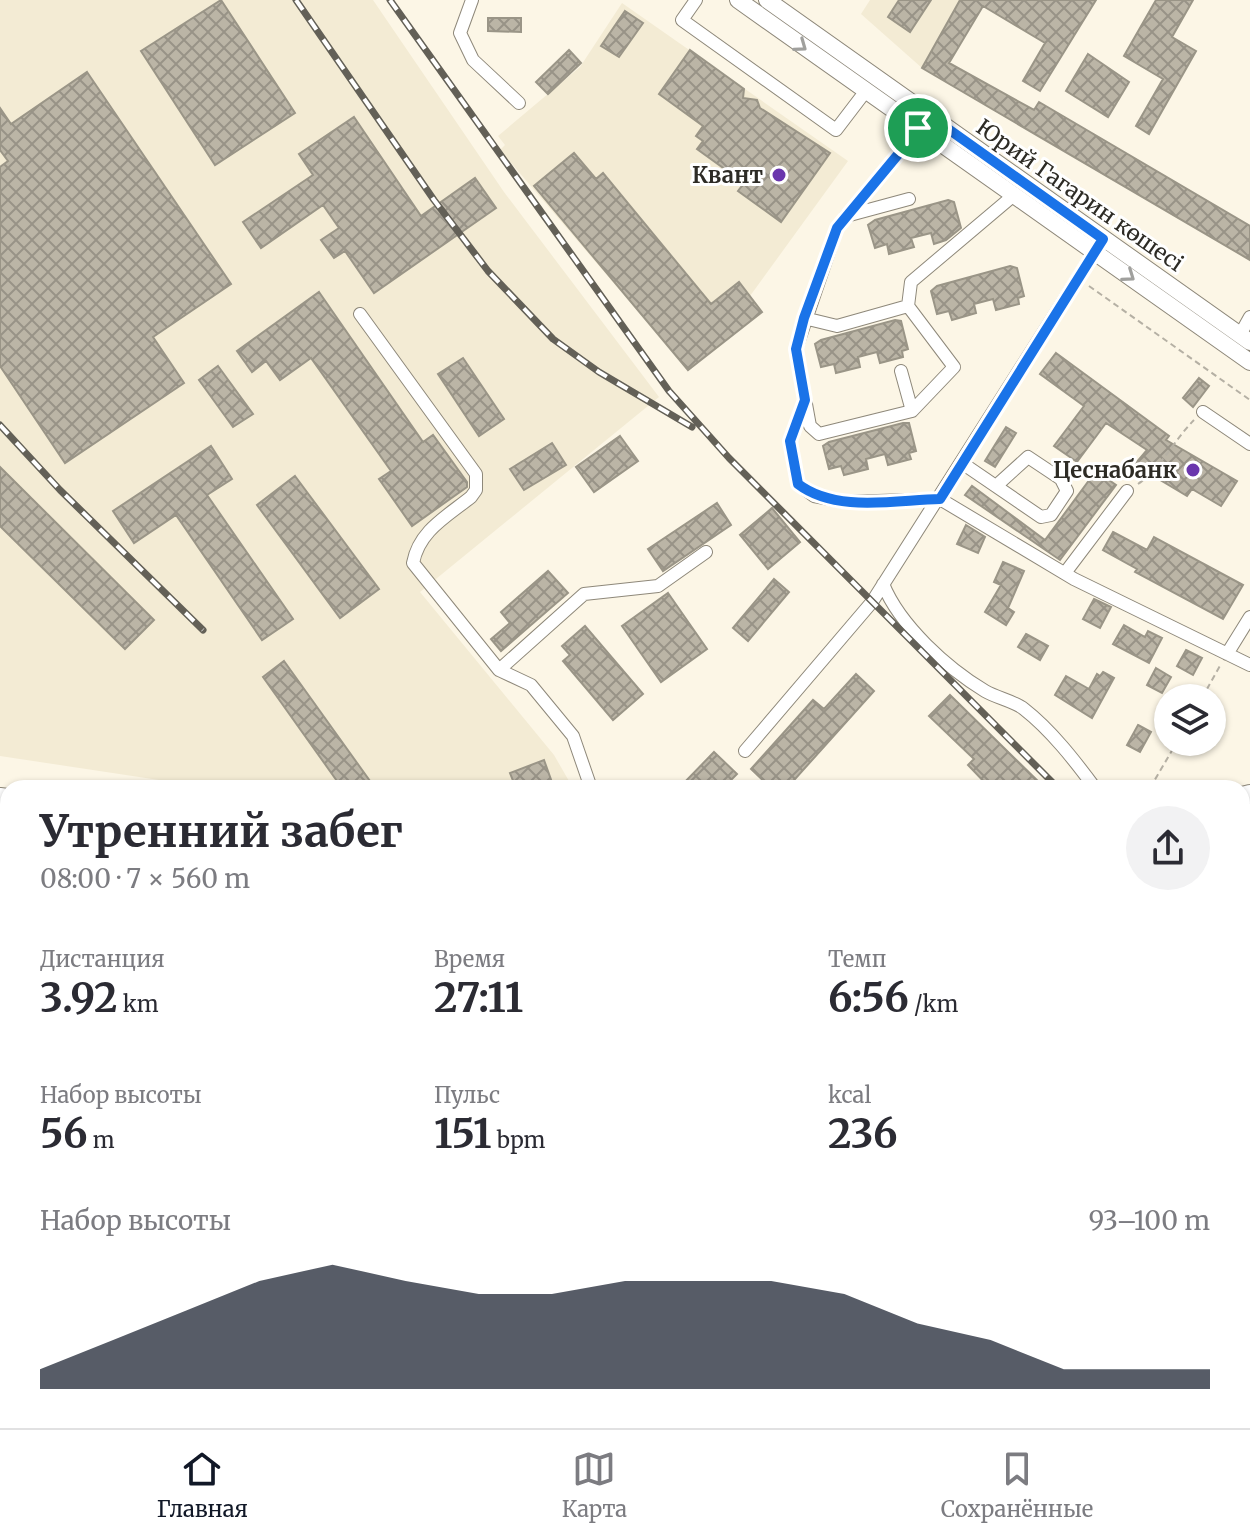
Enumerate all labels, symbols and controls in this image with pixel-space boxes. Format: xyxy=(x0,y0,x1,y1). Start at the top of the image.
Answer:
one-way arrow xyxy=(793,36,807,51)
pin xyxy=(884,94,952,162)
icon: arrive xyxy=(896,106,940,150)
street label: Юрий Гагарин көшесі xyxy=(971,113,1189,277)
place label: Квант xyxy=(692,161,763,189)
marker: Квант xyxy=(770,166,788,184)
one-way arrow xyxy=(1120,266,1134,281)
place label: Цеснабанк xyxy=(1053,456,1177,484)
marker: Цеснабанк xyxy=(1184,461,1202,479)
map controls xyxy=(1154,684,1226,756)
button: layers xyxy=(1154,684,1226,756)
text: Утренний забег xyxy=(40,804,403,859)
button: share xyxy=(1126,806,1210,890)
text: 08:00 · 7 × 560 m xyxy=(40,862,250,895)
text: Дистанция xyxy=(40,945,165,973)
text: Время xyxy=(434,945,505,973)
text: Темп xyxy=(828,945,886,973)
text: 3.92 xyxy=(40,973,117,1023)
text: 27:11 xyxy=(434,973,523,1023)
text: 6:56 xyxy=(828,973,909,1023)
text: km xyxy=(117,990,159,1018)
text: /km xyxy=(909,990,958,1018)
text: Набор высоты xyxy=(40,1081,202,1109)
text: Пульс xyxy=(434,1081,500,1109)
text: kcal xyxy=(828,1081,871,1109)
text: 56 xyxy=(40,1109,88,1159)
text: 151 xyxy=(434,1109,492,1159)
text: 236 xyxy=(828,1109,898,1159)
text: m xyxy=(88,1126,115,1154)
text: bpm xyxy=(492,1126,545,1154)
text: Набор высоты xyxy=(40,1204,231,1237)
text: 93–100 m xyxy=(1088,1204,1210,1237)
tab: Главная xyxy=(157,1447,248,1523)
tab: Карта xyxy=(562,1447,627,1523)
tab: Сохранённые xyxy=(941,1447,1093,1523)

